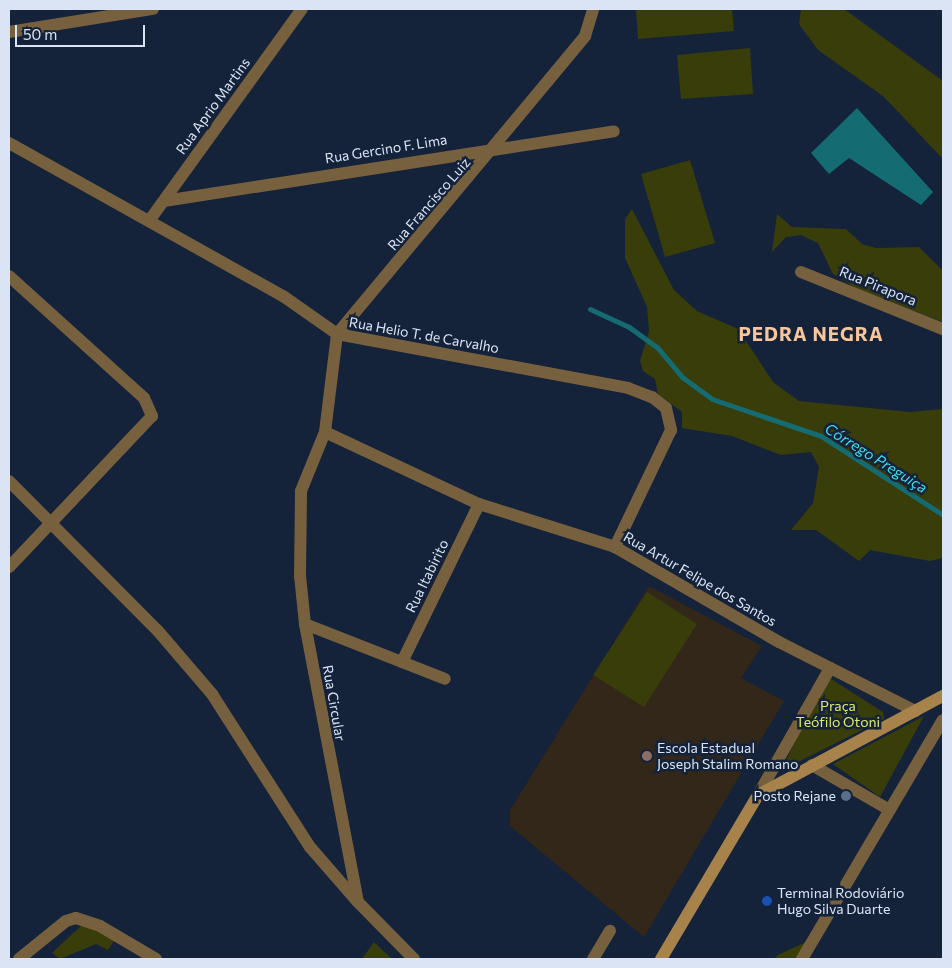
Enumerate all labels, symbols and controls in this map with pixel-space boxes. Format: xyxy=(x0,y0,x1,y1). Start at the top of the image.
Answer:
scale bar xyxy=(18,15,148,47)
text: 50 m xyxy=(23,25,57,43)
street label: Rua Aprio Martins xyxy=(172,54,254,158)
street label: Rua Gercino F. Lima xyxy=(324,131,448,167)
street label: Rua Francisco Luiz xyxy=(384,154,474,254)
street label: Rua Pirapora xyxy=(837,263,919,309)
street label: Rua Helio T. de Carvalho xyxy=(348,314,500,356)
district label: PEDRA NEGRA xyxy=(737,323,885,345)
water label: Córrego Preguiça xyxy=(821,419,931,497)
street label: Rua Artur Felipe dos Santos xyxy=(620,528,780,630)
street label: Rua Itabirito xyxy=(402,537,452,615)
street label: Rua Circular xyxy=(319,664,349,742)
park label: Praça Teófilo Otoni xyxy=(796,698,880,730)
place label: Escola Estadual Joseph Stalim Romano xyxy=(657,740,798,772)
marker: Escola Estadual Joseph Stalim Romano xyxy=(641,750,653,762)
place label: Posto Rejane xyxy=(754,788,836,804)
marker: Posto Rejane xyxy=(840,790,852,802)
place label: Terminal Rodoviário Hugo Silva Duarte xyxy=(777,885,904,918)
marker: Terminal Rodoviário Hugo Silva Duarte xyxy=(761,895,773,907)

